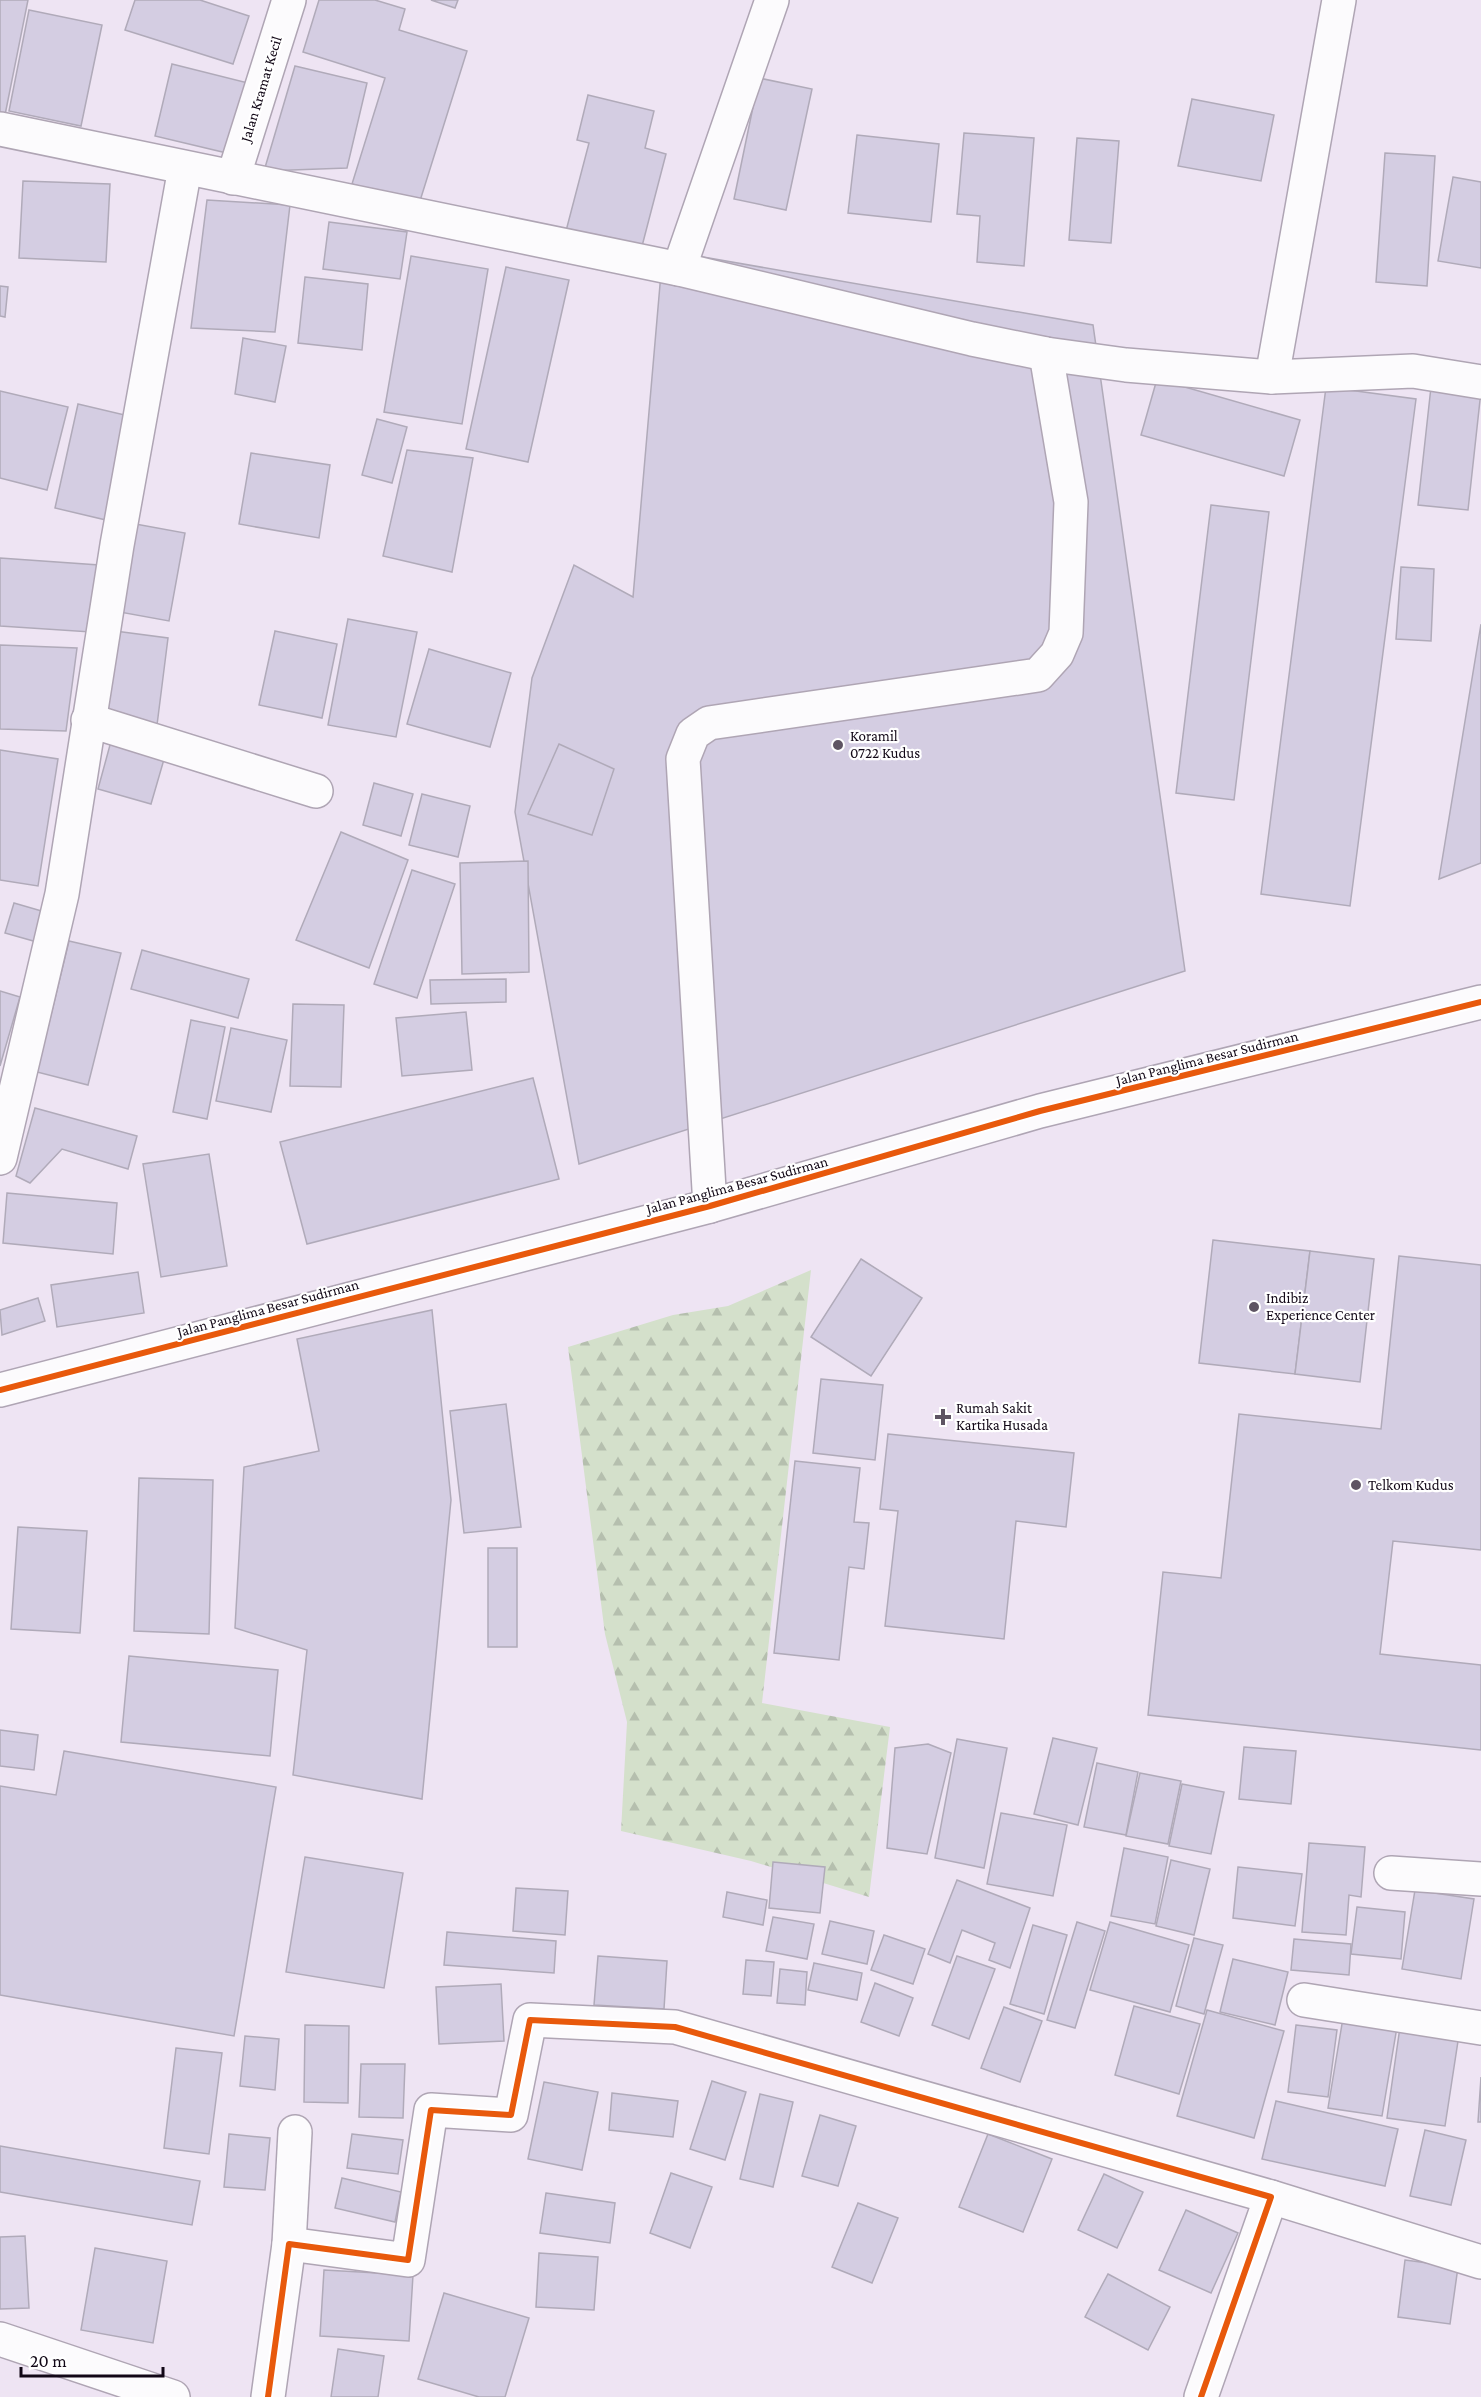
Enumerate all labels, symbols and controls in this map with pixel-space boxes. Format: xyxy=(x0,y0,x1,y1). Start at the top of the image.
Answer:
street label: Jalan Kramat Kecil xyxy=(237,34,286,146)
place label: Koramil 0722 Kudus xyxy=(850,728,920,761)
marker: Koramil 0722 Kudus xyxy=(831,738,845,752)
street label: Jalan Panglima Besar Sudirman xyxy=(1112,1028,1300,1090)
street label: Jalan Panglima Besar Sudirman xyxy=(643,1153,830,1218)
street label: Jalan Panglima Besar Sudirman xyxy=(174,1276,361,1341)
place label: Indibiz Experience Center xyxy=(1266,1290,1376,1324)
marker: Indibiz Experience Center xyxy=(1247,1300,1261,1314)
place label: Rumah Sakit Kartika Husada xyxy=(956,1400,1048,1433)
marker: Rumah Sakit Kartika Husada xyxy=(934,1408,952,1426)
place label: Telkom Kudus xyxy=(1368,1477,1454,1493)
marker: Telkom Kudus xyxy=(1349,1478,1363,1492)
scale bar xyxy=(21,2340,164,2378)
text: 20 m xyxy=(30,2351,67,2371)

